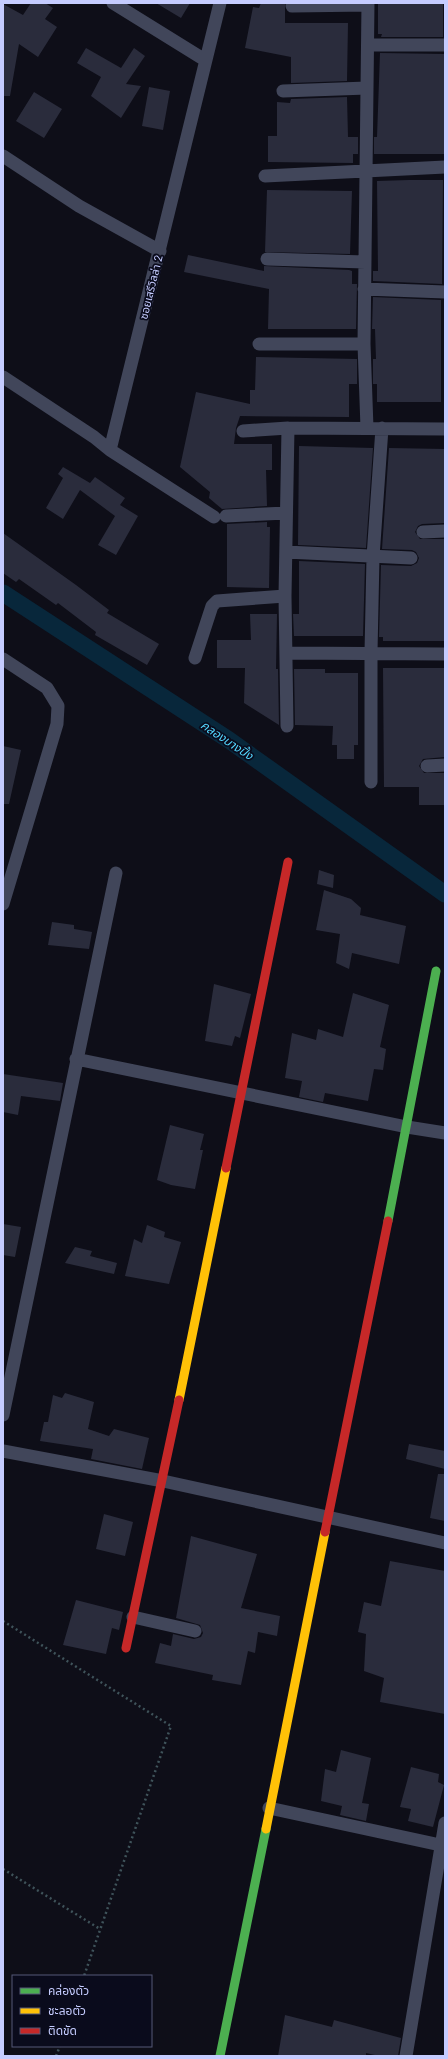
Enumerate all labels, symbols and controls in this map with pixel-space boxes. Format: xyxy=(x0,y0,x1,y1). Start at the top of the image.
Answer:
street label: ซอยเสรีวิลล่า 2 xyxy=(136,253,166,321)
water label: คลองบางปิ้ง xyxy=(198,717,257,763)
legend xyxy=(12,1975,152,2047)
text: คล่องตัว xyxy=(48,1983,89,1998)
text: ชะลอตัว xyxy=(48,2003,86,2018)
text: ติดขัด xyxy=(48,2023,77,2038)

